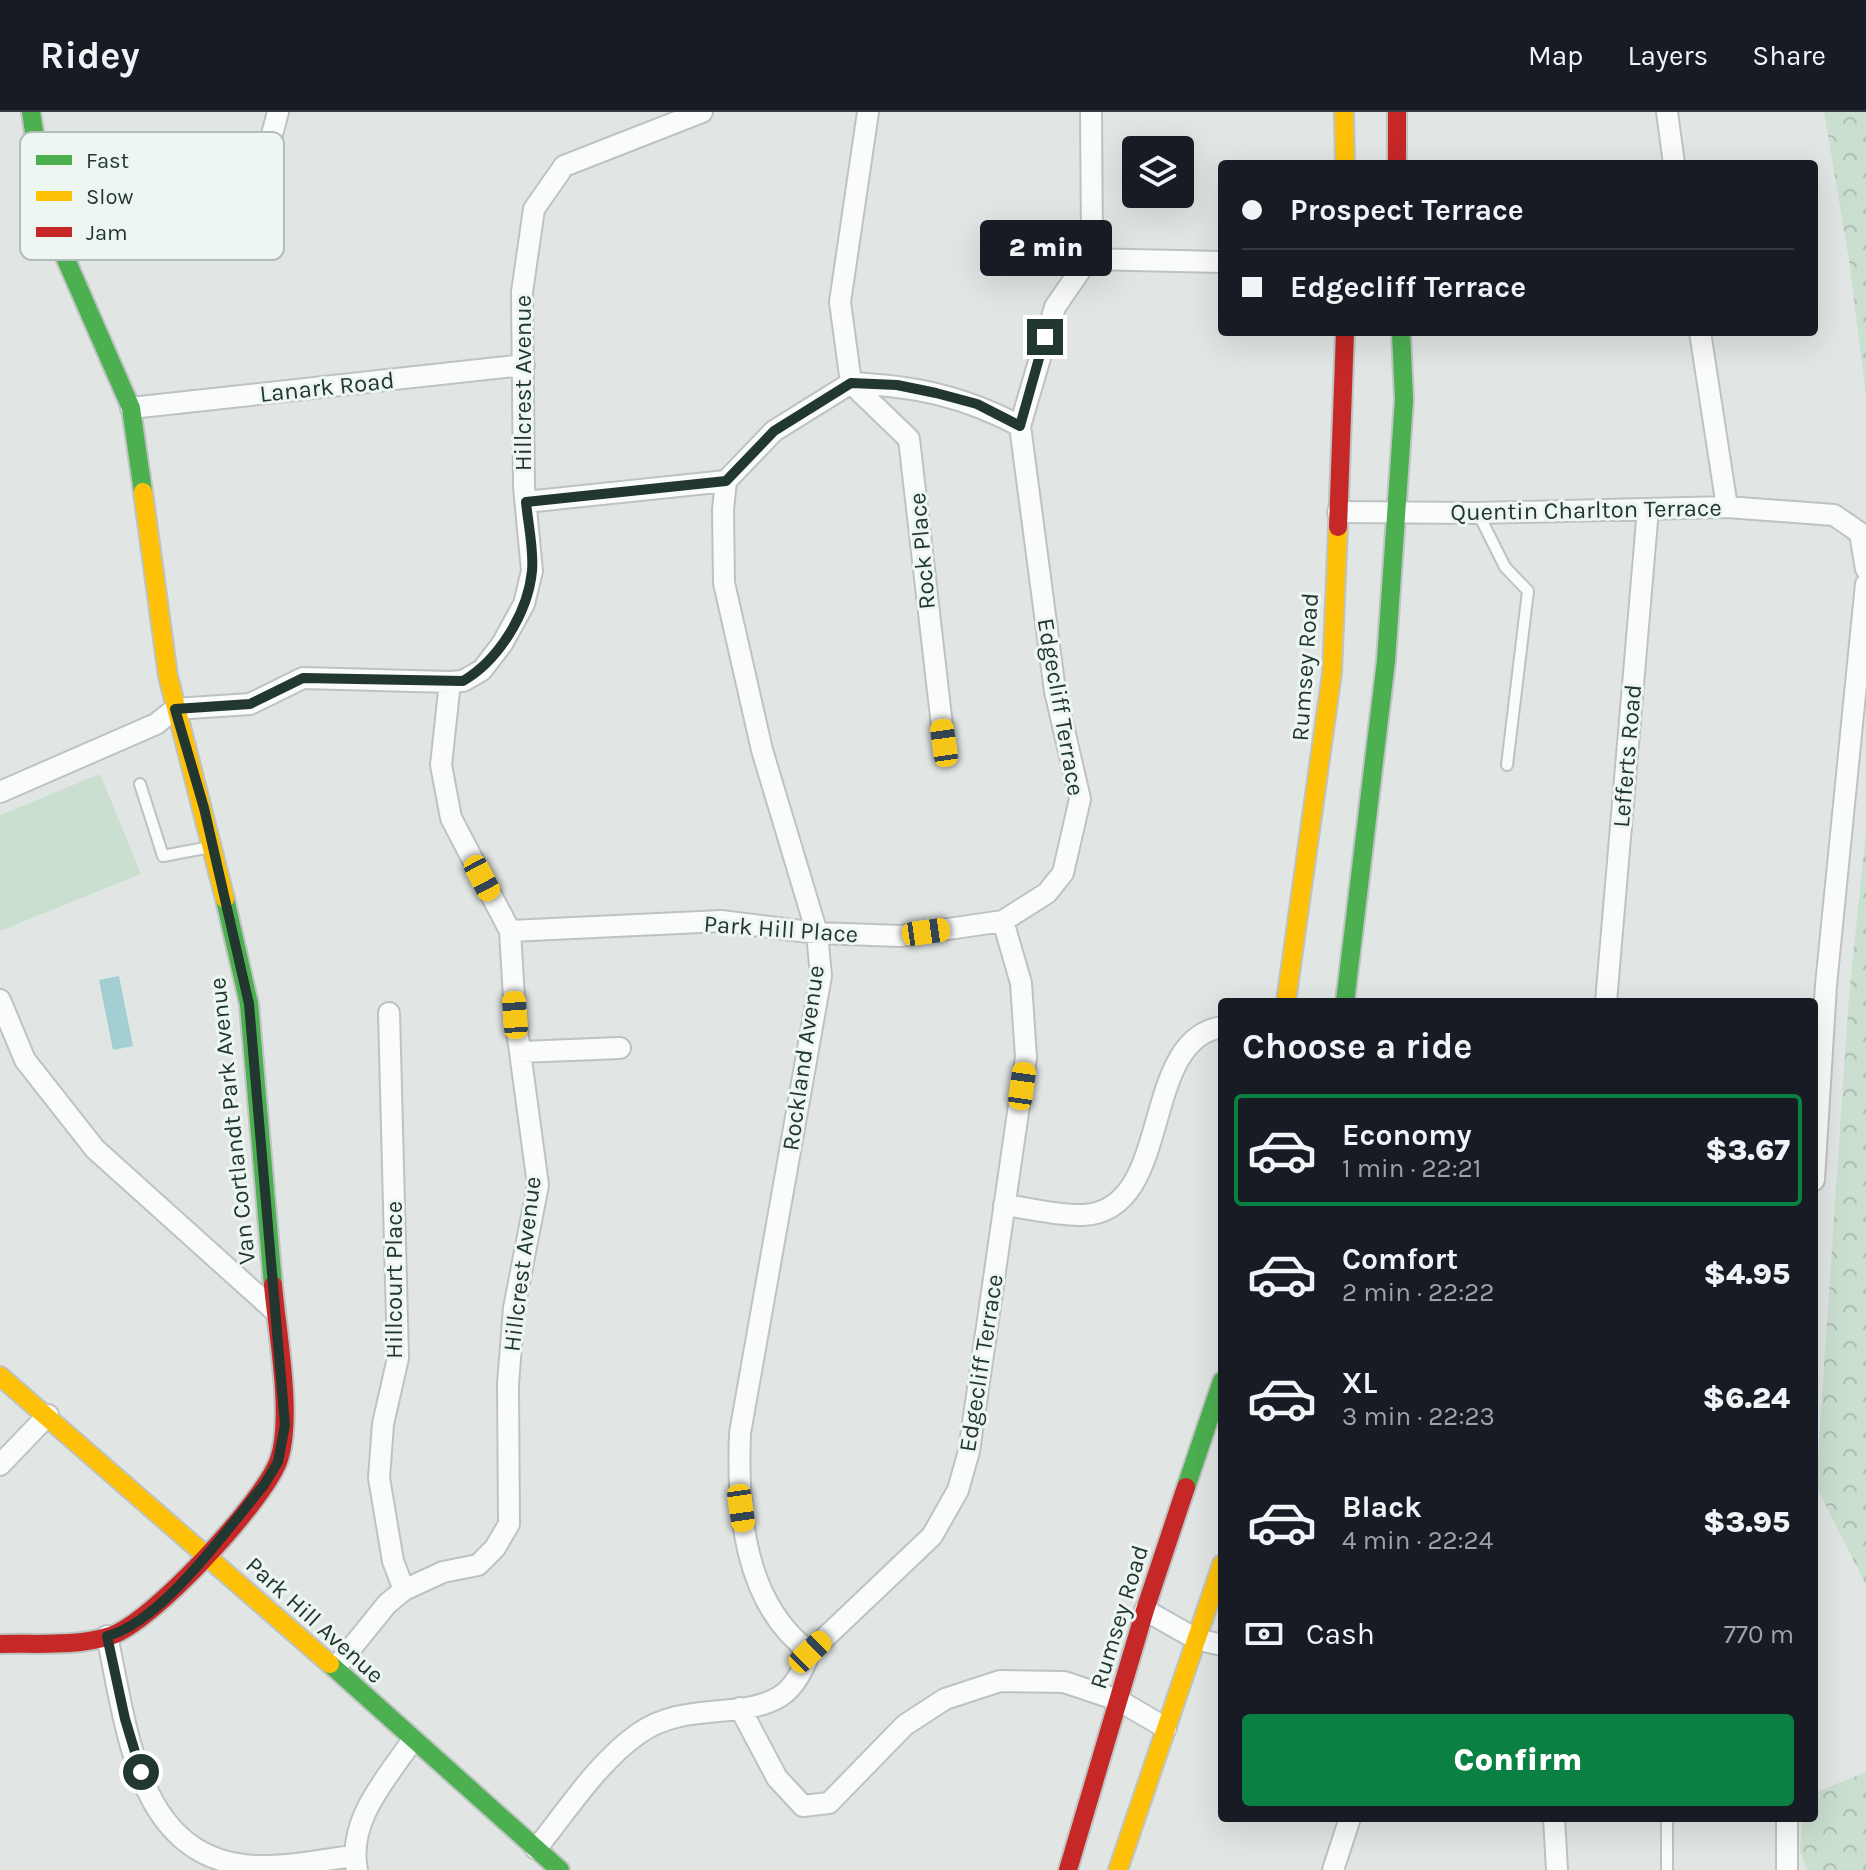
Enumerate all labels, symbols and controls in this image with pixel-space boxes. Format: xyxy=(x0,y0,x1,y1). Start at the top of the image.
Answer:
text: Ridey xyxy=(40,33,140,78)
text: Map xyxy=(1528,39,1583,72)
text: Layers xyxy=(1627,39,1708,72)
text: Share xyxy=(1752,39,1826,72)
legend xyxy=(20,132,284,260)
map controls xyxy=(1122,136,1194,208)
button: layers xyxy=(1122,136,1194,208)
text: Fast xyxy=(86,148,129,174)
text: Slow xyxy=(86,184,133,210)
text: Prospect Terrace xyxy=(1290,192,1524,228)
text: Jam xyxy=(86,220,128,246)
callout: 2 min xyxy=(979,221,1111,277)
text: 2 min xyxy=(1009,232,1083,263)
text: Edgecliff Terrace xyxy=(1290,269,1526,305)
street label: Hillcrest Avenue xyxy=(509,295,537,471)
route end xyxy=(1027,319,1063,355)
street label: Lanark Road xyxy=(258,366,396,408)
street label: Rock Place xyxy=(903,491,941,611)
street label: Quentin Charlton Terrace xyxy=(1450,494,1722,526)
street label: Rumsey Road xyxy=(1286,592,1324,742)
street label: Edgecliff Terrace xyxy=(1032,616,1090,798)
street label: Lefferts Road xyxy=(1607,683,1647,829)
car xyxy=(929,718,959,768)
car xyxy=(460,851,504,905)
street label: Park Hill Place xyxy=(703,910,859,948)
car xyxy=(901,917,951,947)
street label: Rockland Avenue xyxy=(776,963,830,1153)
street label: Van Cortlandt Park Avenue xyxy=(203,976,261,1266)
car xyxy=(501,990,529,1040)
text: Choose a ride xyxy=(1242,1025,1472,1067)
car xyxy=(1007,1061,1037,1111)
icon: car xyxy=(1246,1114,1318,1186)
text: Economy xyxy=(1342,1117,1472,1153)
text: $3.67 xyxy=(1705,1132,1790,1168)
text: 1 min · 22:21 xyxy=(1342,1153,1481,1184)
street label: Hillcrest Avenue xyxy=(497,1175,547,1353)
street label: Hillcourt Place xyxy=(380,1201,408,1359)
icon: car xyxy=(1246,1238,1318,1310)
text: Comfort xyxy=(1342,1241,1458,1277)
text: $4.95 xyxy=(1704,1256,1790,1292)
street label: Edgecliff Terrace xyxy=(953,1272,1009,1454)
text: 2 min · 22:22 xyxy=(1342,1277,1494,1308)
icon: car xyxy=(1246,1362,1318,1434)
text: XL xyxy=(1342,1365,1377,1401)
text: $6.24 xyxy=(1703,1380,1790,1416)
text: 3 min · 22:23 xyxy=(1342,1401,1495,1432)
car xyxy=(726,1483,756,1533)
icon: car xyxy=(1246,1486,1318,1558)
text: Black xyxy=(1342,1489,1422,1525)
text: $3.95 xyxy=(1703,1504,1790,1540)
text: 4 min · 22:24 xyxy=(1342,1525,1493,1556)
street label: Rumsey Road xyxy=(1084,1542,1154,1692)
street label: Park Hill Avenue xyxy=(240,1551,390,1689)
icon: cash xyxy=(1242,1612,1286,1656)
text: Cash xyxy=(1306,1616,1375,1652)
text: 770 m xyxy=(1724,1619,1794,1650)
car xyxy=(784,1627,836,1677)
button: Confirm xyxy=(1242,1714,1794,1806)
route start xyxy=(123,1754,159,1790)

